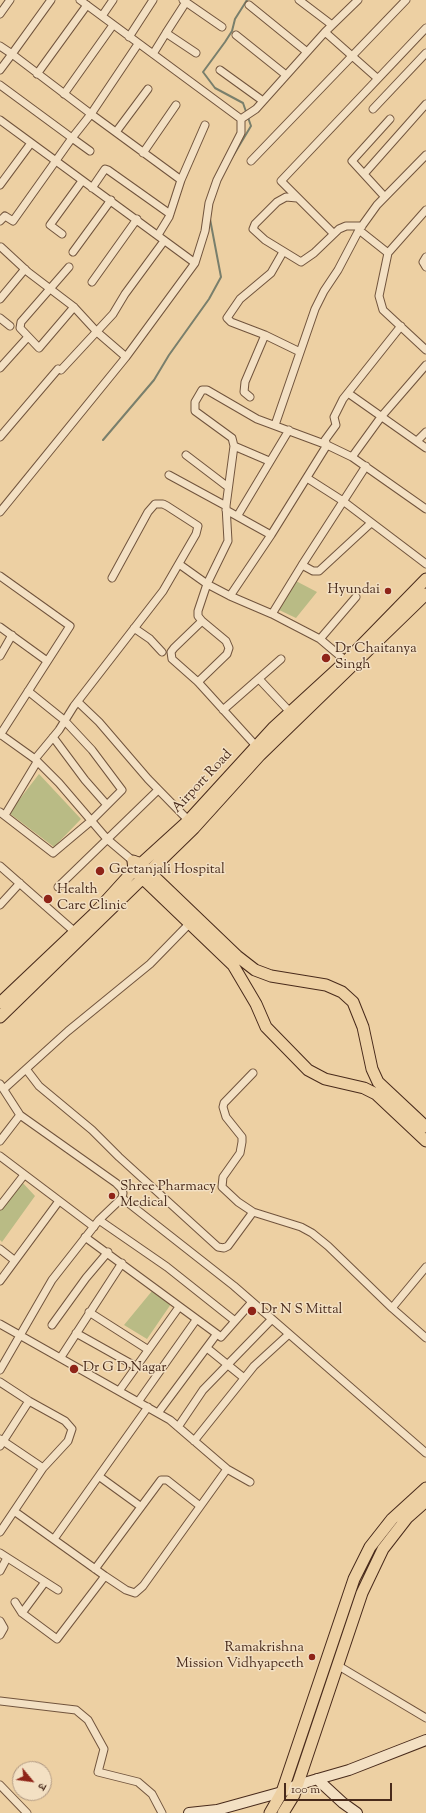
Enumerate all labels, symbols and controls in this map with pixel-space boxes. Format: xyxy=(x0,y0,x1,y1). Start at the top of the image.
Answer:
place label: Hyundai xyxy=(327,583,380,599)
marker: Hyundai xyxy=(383,586,393,596)
place label: Dr Chaitanya Singh xyxy=(335,642,417,674)
marker: Dr Chaitanya Singh xyxy=(320,652,332,664)
street label: Airport Road xyxy=(169,747,237,817)
place label: Geetanjali Hospital xyxy=(109,863,225,879)
marker: Geetanjali Hospital xyxy=(94,865,106,877)
place label: Health Care Clinic xyxy=(57,883,127,916)
marker: Health Care Clinic xyxy=(42,893,54,905)
place label: Shree Pharmacy Medical xyxy=(120,1180,216,1212)
marker: Shree Pharmacy Medical xyxy=(107,1191,117,1201)
place label: Dr N S Mittal xyxy=(261,1303,343,1319)
marker: Dr N S Mittal xyxy=(246,1305,258,1317)
place label: Dr G D Nagar xyxy=(83,1361,167,1377)
marker: Dr G D Nagar xyxy=(68,1363,80,1375)
place label: Ramakrishna Mission Vidhyapeeth xyxy=(176,1641,304,1674)
marker: Ramakrishna Mission Vidhyapeeth xyxy=(307,1652,317,1662)
north arrow xyxy=(12,1761,52,1801)
scale bar xyxy=(286,1775,394,1801)
text: उ xyxy=(33,1780,50,1793)
text: 100 m xyxy=(291,1781,320,1799)

